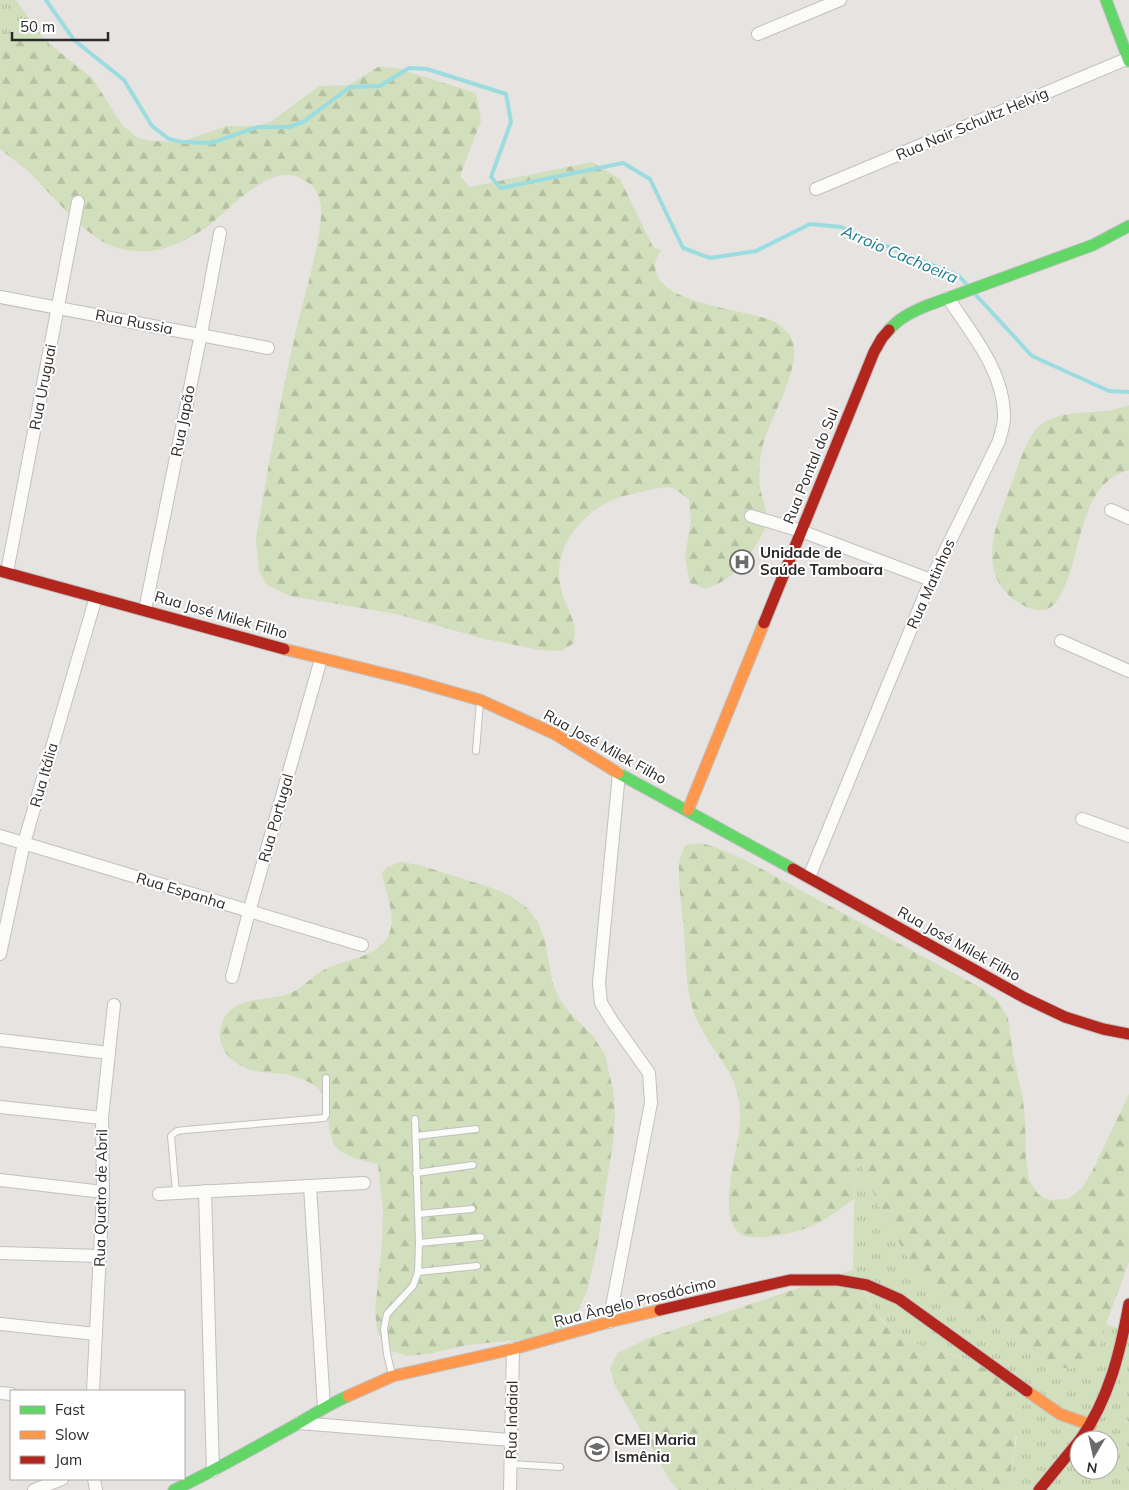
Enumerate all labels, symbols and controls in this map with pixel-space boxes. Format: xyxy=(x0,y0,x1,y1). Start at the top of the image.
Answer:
scale bar xyxy=(12,10,109,42)
text: 50 m xyxy=(20,17,55,36)
street label: Rua Nair Schultz Helvig xyxy=(893,83,1051,164)
water label: Arroio Cachoeira xyxy=(838,220,961,288)
street label: Rua Russia xyxy=(94,305,174,338)
street label: Rua Uruguai xyxy=(25,342,60,432)
street label: Rua Japão xyxy=(166,384,199,458)
street label: Rua Pontal do Sul xyxy=(779,405,842,527)
street label: Rua Matinhos xyxy=(902,536,959,632)
place label: Unidade de Saúde Tamboara xyxy=(760,543,883,579)
hospital icon: Unidade de Saúde Tamboara xyxy=(729,549,755,575)
street label: Rua José Milek Filho xyxy=(152,586,290,643)
street label: Rua José Milek Filho xyxy=(540,705,670,788)
street label: Rua Itália xyxy=(25,740,62,809)
street label: Rua Portugal xyxy=(254,771,297,864)
street label: Rua Espanha xyxy=(134,868,228,913)
street label: Rua José Milek Filho xyxy=(894,902,1024,985)
street label: Rua Quatro de Abril xyxy=(90,1129,111,1267)
street label: Rua Ângelo Prosdócimo xyxy=(552,1272,718,1331)
street label: Rua Indaial xyxy=(501,1380,522,1460)
legend xyxy=(10,1390,185,1480)
text: Fast xyxy=(55,1400,85,1419)
text: Slow xyxy=(55,1425,89,1444)
place label: CMEI Maria Ismênia xyxy=(614,1430,696,1466)
north arrow xyxy=(1069,1430,1119,1480)
school or university icon: CMEI Maria Ismênia xyxy=(584,1436,610,1462)
text: Jam xyxy=(55,1450,82,1469)
text: N xyxy=(1085,1458,1099,1478)

